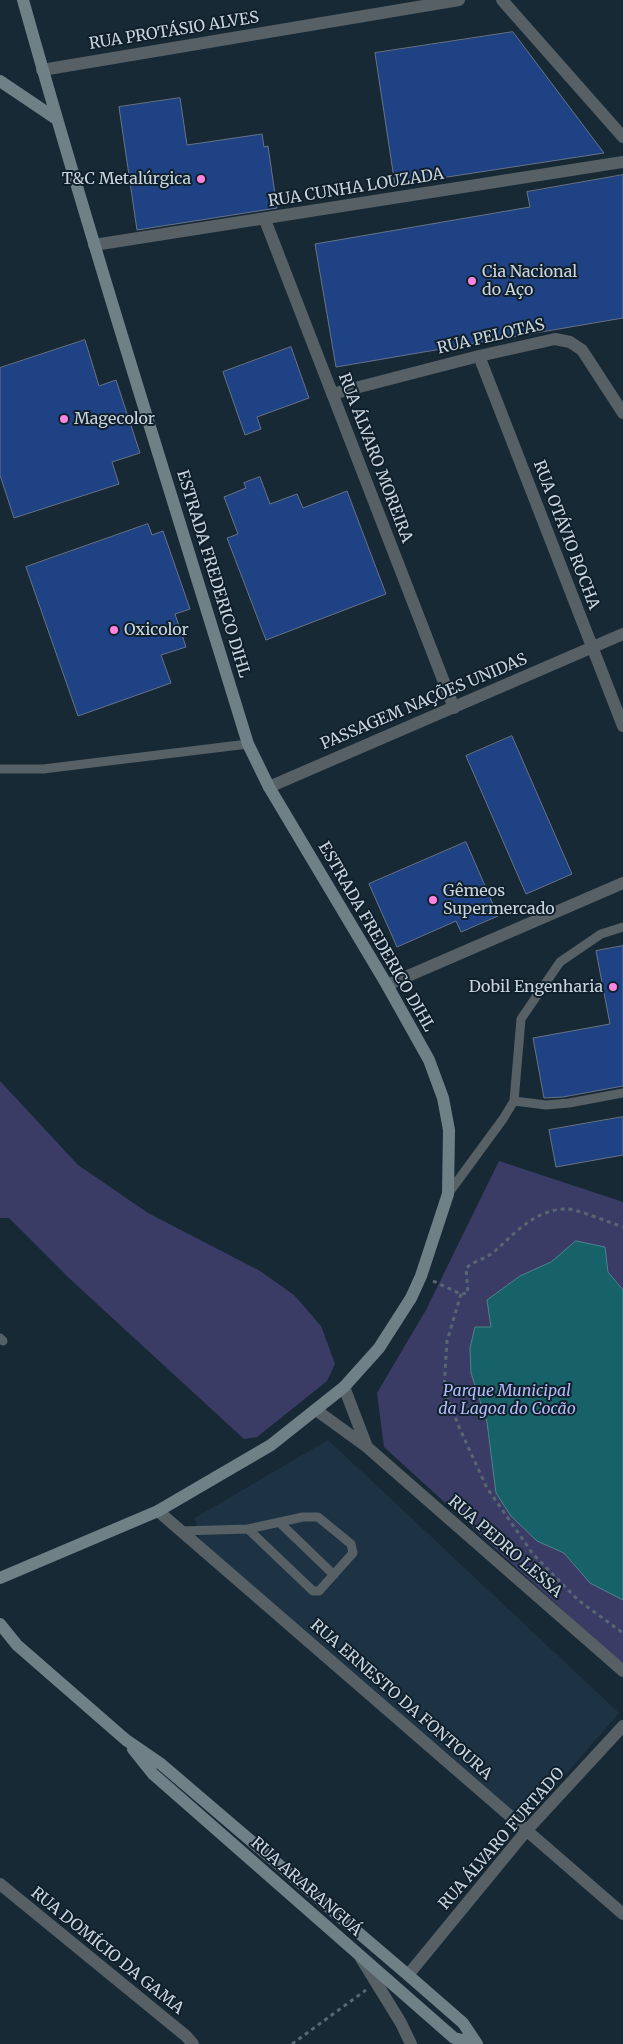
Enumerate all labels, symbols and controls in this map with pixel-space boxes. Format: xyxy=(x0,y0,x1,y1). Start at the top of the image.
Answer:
street label: RUA PROTÁSIO ALVES xyxy=(88,8,260,54)
street label: RUA CUNHA LOUZADA xyxy=(267,165,445,211)
place label: T&C Metalúrgica xyxy=(62,169,191,189)
marker: T&C Metalúrgica xyxy=(195,173,207,185)
place label: Cia Nacional do Aço xyxy=(482,262,577,300)
marker: Cia Nacional do Aço xyxy=(466,275,478,287)
street label: RUA PELOTAS xyxy=(435,315,547,359)
street label: RUA ÁLVARO MOREIRA xyxy=(334,370,416,546)
place label: Magecolor xyxy=(74,409,155,429)
marker: Magecolor xyxy=(58,413,70,425)
street label: RUA OTÁVIO ROCHA xyxy=(529,458,603,612)
street label: ESTRADA FREDERICO DIHL xyxy=(172,468,254,680)
place label: Oxicolor xyxy=(124,620,189,640)
marker: Oxicolor xyxy=(108,624,120,636)
street label: PASSAGEM NAÇÕES UNIDAS xyxy=(318,650,530,754)
street label: ESTRADA FREDERICO DIHL xyxy=(314,839,438,1035)
place label: Gêmeos Supermercado xyxy=(443,881,555,919)
marker: Gêmeos Supermercado xyxy=(427,894,439,906)
place label: Dobil Engenharia xyxy=(469,977,603,997)
marker: Dobil Engenharia xyxy=(607,981,619,993)
park label: Parque Municipal da Lagoa do Cocão xyxy=(438,1381,576,1419)
street label: RUA PEDRO LESSA xyxy=(444,1492,566,1602)
street label: RUA ERNESTO DA FONTOURA xyxy=(306,1616,496,1784)
street label: RUA ÁLVARO FURTADO xyxy=(435,1764,569,1914)
street label: RUA ARARANGUÁ xyxy=(247,1834,365,1940)
street label: RUA DOMÍCIO DA GAMA xyxy=(27,1883,187,2019)

